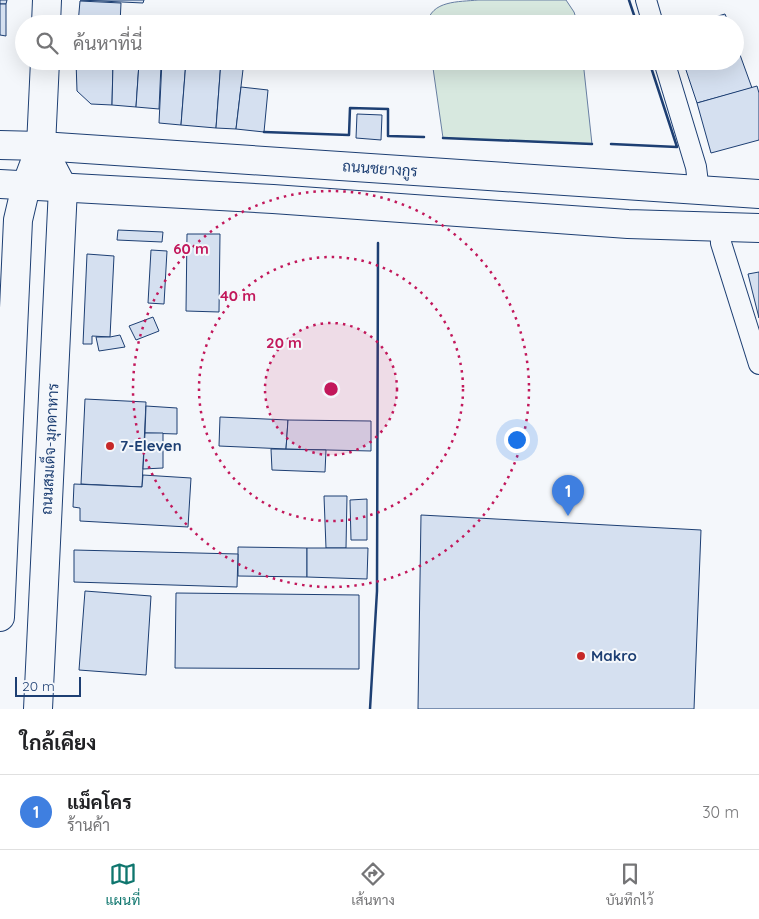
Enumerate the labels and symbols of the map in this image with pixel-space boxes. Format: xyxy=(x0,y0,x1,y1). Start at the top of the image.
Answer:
street label: ถนนชยางกูร xyxy=(342,156,418,182)
text: 60 m xyxy=(173,239,209,258)
text: 40 m xyxy=(220,286,256,305)
text: 20 m xyxy=(266,333,302,352)
centre of rings xyxy=(322,380,340,398)
street label: ถนนสมเด็จ-มุกดาหาร xyxy=(36,383,64,515)
your location xyxy=(504,427,530,453)
place label: 7-Eleven xyxy=(120,436,182,455)
marker: 7-Eleven xyxy=(104,440,116,452)
pin: 1 xyxy=(552,475,584,516)
place label: Makro xyxy=(591,646,637,665)
marker: Makro xyxy=(575,650,587,662)
scale bar xyxy=(15,674,81,697)

